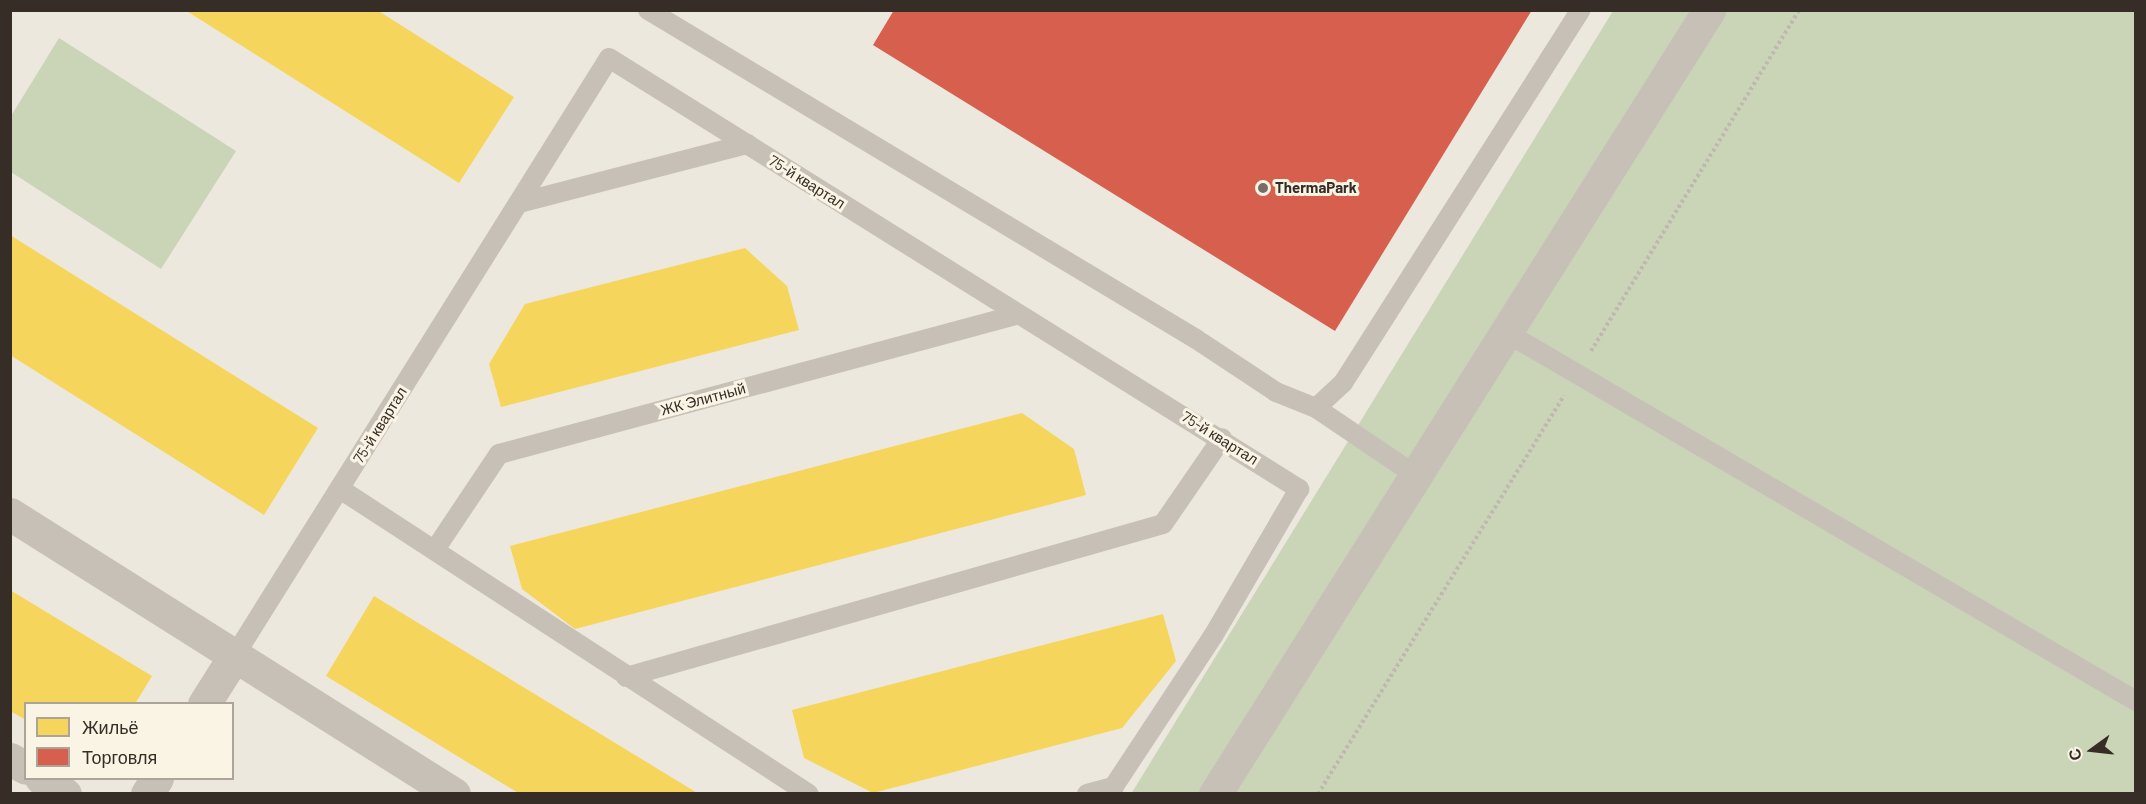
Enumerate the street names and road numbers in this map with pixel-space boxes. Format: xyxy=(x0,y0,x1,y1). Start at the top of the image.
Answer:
street label: 75-й квартал xyxy=(766,151,848,213)
street label: ЖК Элитный xyxy=(659,379,747,419)
street label: 75-й квартал xyxy=(349,384,411,466)
street label: 75-й квартал xyxy=(1179,407,1261,469)

